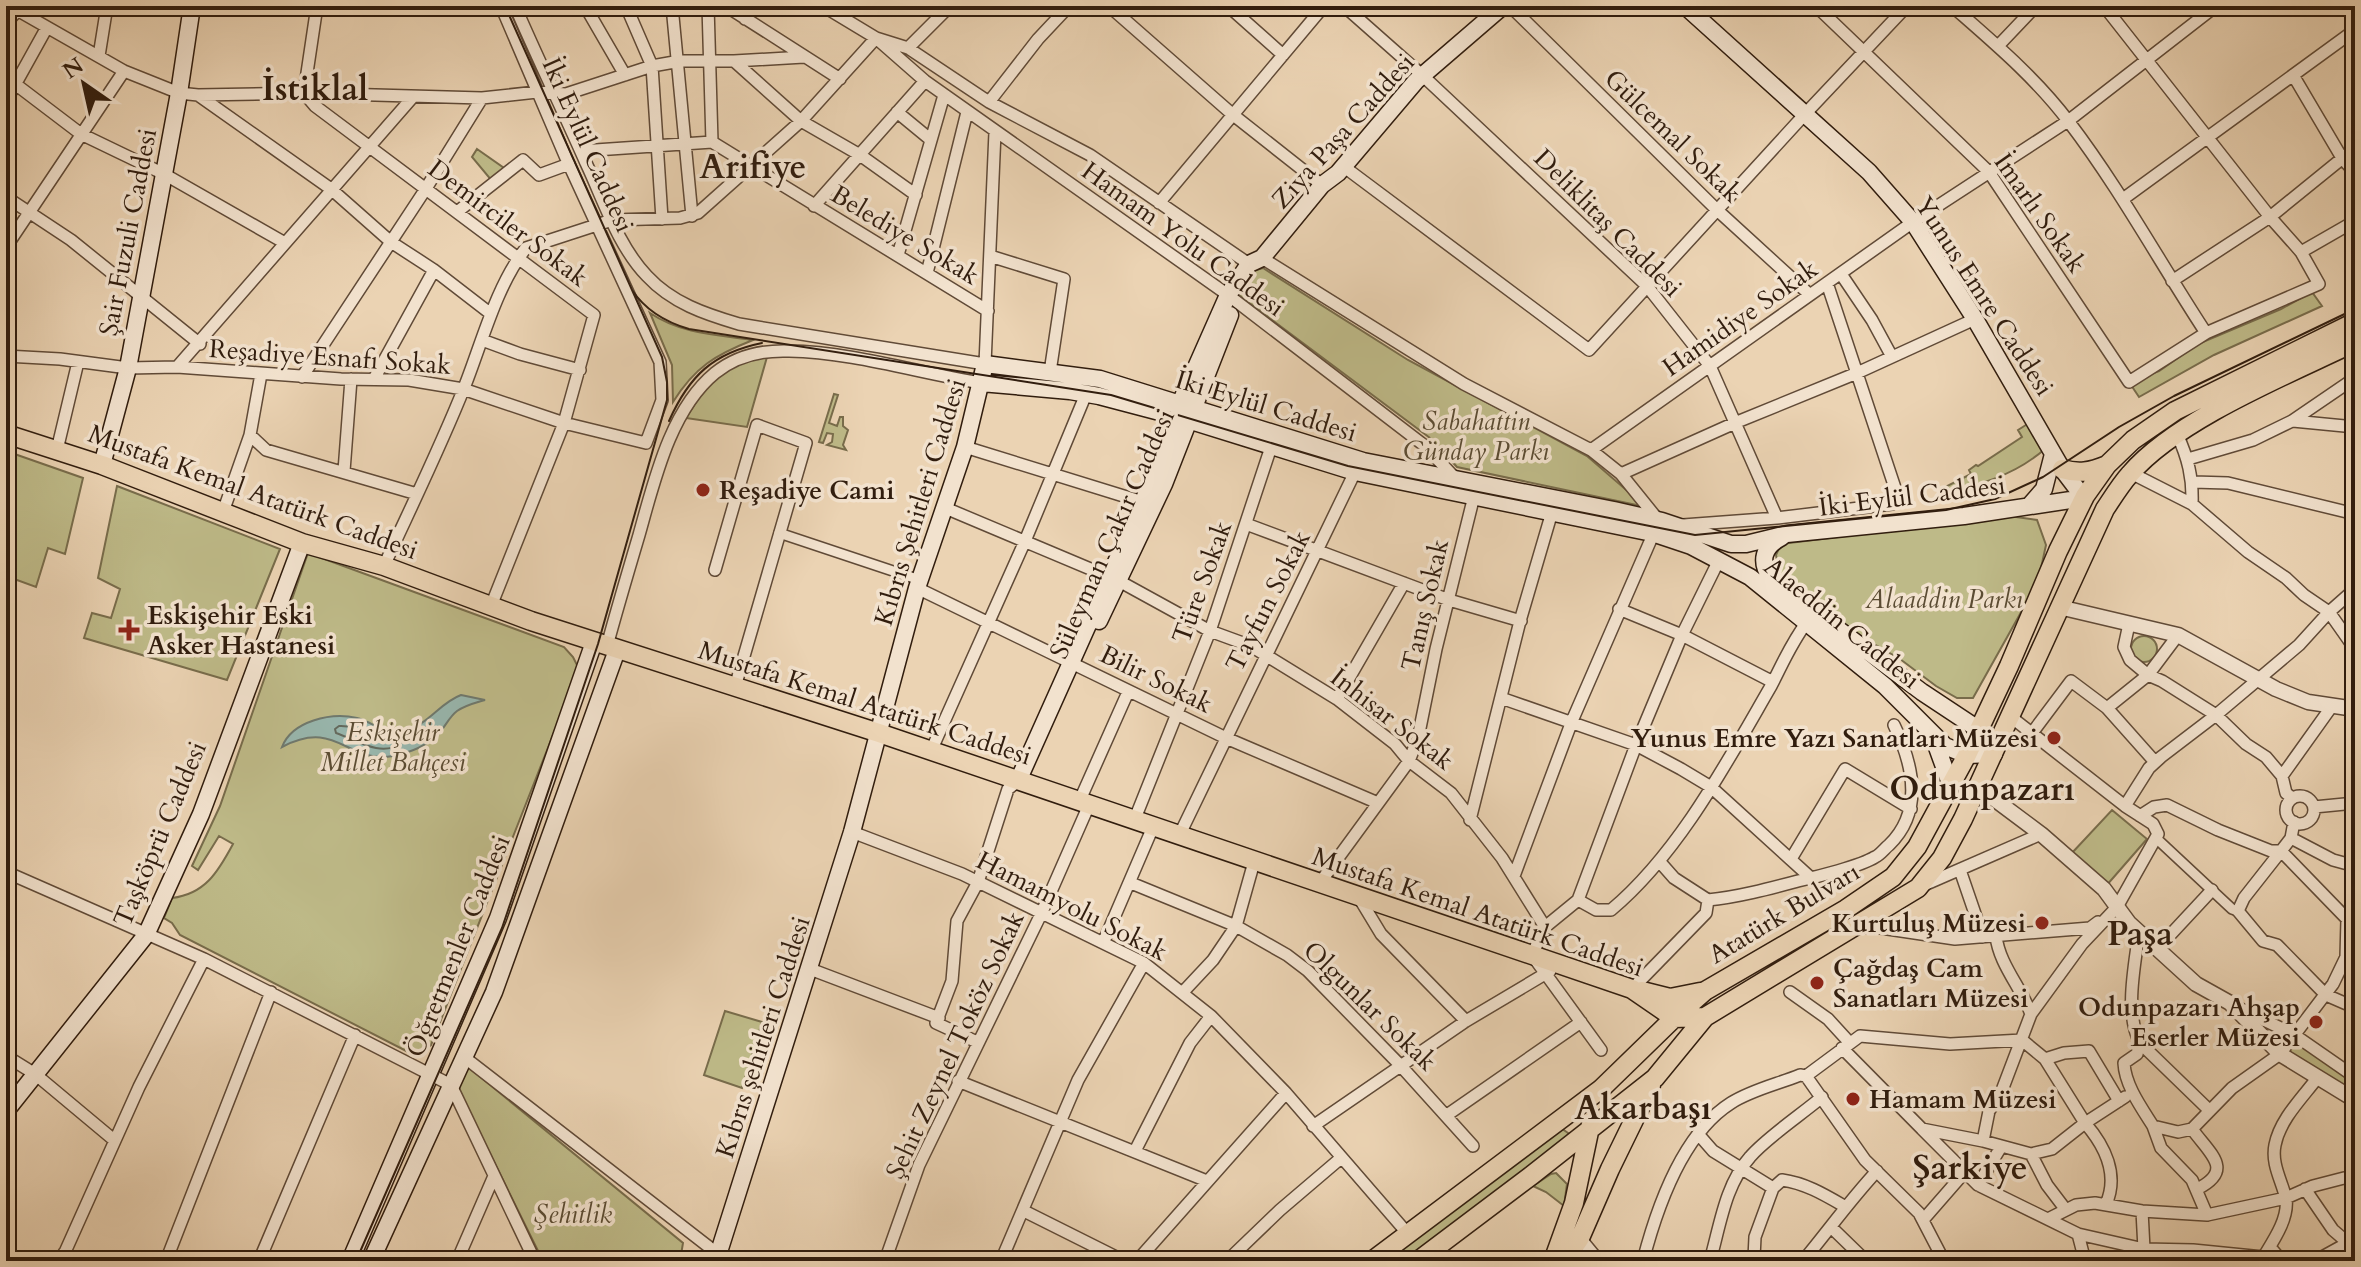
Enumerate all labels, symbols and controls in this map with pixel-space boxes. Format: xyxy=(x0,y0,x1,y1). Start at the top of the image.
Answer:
north arrow xyxy=(44,44,124,124)
street label: Ziya Paşa Caddesi xyxy=(1264,46,1422,216)
text: N xyxy=(57,50,90,86)
street label: İki Eylül Caddesi xyxy=(534,52,642,238)
street label: Gülcemal Sokak xyxy=(1597,62,1749,210)
district label: İstiklal xyxy=(262,66,368,112)
street label: Şair Fuzuli Caddesi xyxy=(91,125,165,339)
street label: Deliklitaş Caddesi xyxy=(1526,141,1690,305)
district label: Arifiye xyxy=(700,144,806,190)
street label: İmarlı Sokak xyxy=(1986,146,2094,280)
street label: Demirciler Sokak xyxy=(421,151,595,295)
street label: Hamam Yolu Caddesi xyxy=(1074,153,1292,325)
street label: Belediye Sokak xyxy=(824,177,986,293)
street label: Yunus Emre Caddesi xyxy=(1906,189,2062,403)
street label: Hamidiye Sokak xyxy=(1655,251,1825,385)
street label: Reşadiye Esnafı Sokak xyxy=(208,331,452,383)
street label: İki Eylül Caddesi xyxy=(1171,362,1361,450)
street label: Kıbrıs Şehitleri Caddesi xyxy=(866,374,974,630)
street label: Süleyman Çakır Caddesi xyxy=(1041,404,1183,664)
park label: Sabahattin Günday Parkı xyxy=(1403,404,1549,469)
street label: Mustafa Kemal Atatürk Caddesi xyxy=(83,416,423,568)
street label: İki Eylül Caddesi xyxy=(1817,467,2007,525)
place label: Reşadiye Cami xyxy=(719,473,894,508)
marker: Reşadiye Cami xyxy=(694,481,712,499)
street label: Türe Sokak xyxy=(1164,516,1240,648)
street label: Tayfun Sokak xyxy=(1217,524,1319,678)
street label: Tanış Sokak xyxy=(1393,536,1457,674)
street label: Alaeddin Caddesi xyxy=(1757,549,1927,697)
park label: Alaaddin Parkı xyxy=(1864,582,2023,617)
place label: Eskişehir Eski Asker Hastanesi xyxy=(147,598,335,663)
marker: Eskişehir Eski Asker Hastanesi xyxy=(118,619,140,641)
street label: Mustafa Kemal Atatürk Caddesi xyxy=(694,633,1036,773)
street label: Bilir Sokak xyxy=(1094,637,1218,721)
street label: İnhisar Sokak xyxy=(1323,660,1461,778)
park label: Eskişehir Millet Bahçesi xyxy=(320,715,466,780)
place label: Yunus Emre Yazı Sanatları Müzesi xyxy=(1631,721,2038,756)
marker: Yunus Emre Yazı Sanatları Müzesi xyxy=(2045,729,2063,747)
street label: Taşköprü Caddesi xyxy=(105,736,215,932)
district label: Odunpazarı xyxy=(1889,766,2075,812)
street label: Öğretmenler Caddesi xyxy=(397,830,519,1062)
street label: Mustafa Kemal Atatürk Caddesi xyxy=(1308,839,1648,985)
street label: Hamamyolu Sokak xyxy=(971,843,1174,969)
street label: Atatürk Bulvarı xyxy=(1702,854,1866,972)
street label: Şehit Zeynel Toköz Sokak xyxy=(878,905,1033,1185)
place label: Kurtuluş Müzesi xyxy=(1831,906,2026,941)
district label: Paşa xyxy=(2107,911,2173,957)
street label: Kıbrıs şehitleri Caddesi xyxy=(707,912,819,1162)
marker: Kurtuluş Müzesi xyxy=(2033,914,2051,932)
street label: Olgunlar Sokak xyxy=(1296,933,1444,1079)
place label: Çağdaş Cam Sanatları Müzesi xyxy=(1833,951,2028,1016)
marker: Çağdaş Cam Sanatları Müzesi xyxy=(1808,974,1826,992)
place label: Odunpazarı Ahşap Eserler Müzesi xyxy=(2078,990,2300,1055)
marker: Odunpazarı Ahşap Eserler Müzesi xyxy=(2307,1013,2325,1031)
place label: Hamam Müzesi xyxy=(1869,1082,2056,1117)
district label: Akarbaşı xyxy=(1574,1085,1712,1131)
marker: Hamam Müzesi xyxy=(1844,1090,1862,1108)
district label: Şarkiye xyxy=(1913,1145,2028,1191)
park label: Şehitlik xyxy=(534,1197,612,1232)

